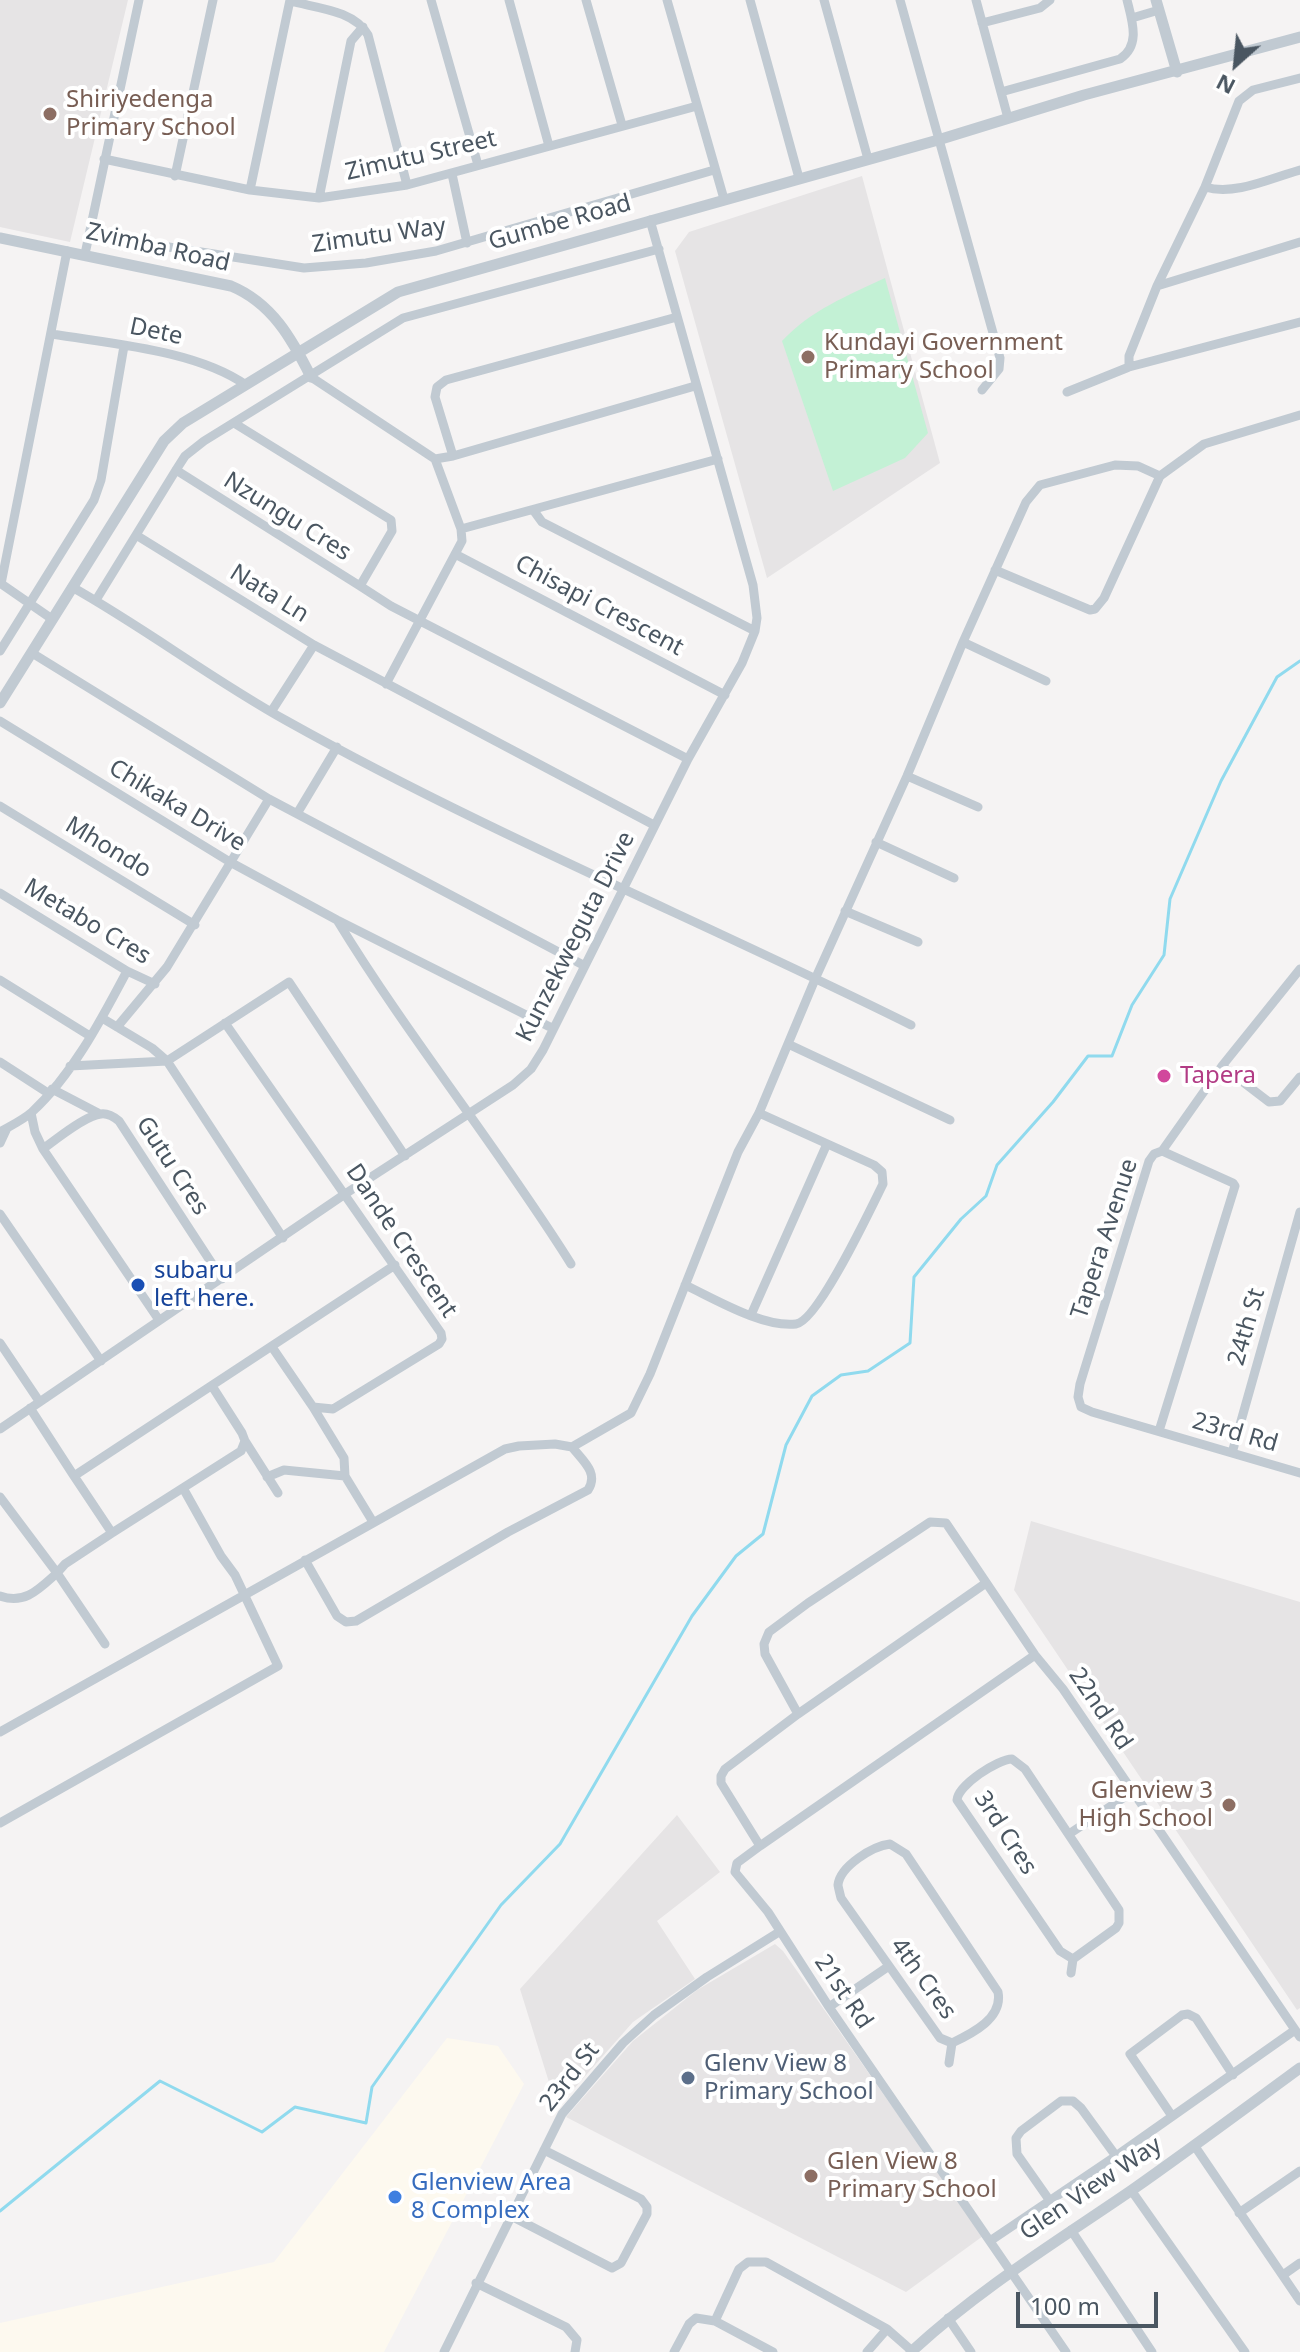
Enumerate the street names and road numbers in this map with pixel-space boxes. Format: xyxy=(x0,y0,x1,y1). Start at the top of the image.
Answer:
street label: Zimutu Street xyxy=(343,125,499,187)
street label: Gumbe Road xyxy=(485,189,635,257)
street label: Zimutu Way xyxy=(310,212,448,260)
street label: Zvimba Road xyxy=(83,217,233,279)
street label: Dete xyxy=(127,312,185,352)
street label: Nzungu Cres xyxy=(218,466,356,568)
street label: Chisapi Crescent xyxy=(510,550,688,662)
street label: Nata Ln xyxy=(224,559,314,629)
street label: Chikaka Drive xyxy=(103,754,251,858)
street label: Mhondo xyxy=(60,811,156,885)
street label: Kunzekweguta Drive xyxy=(511,827,641,1047)
street label: Metabo Cres xyxy=(18,873,156,971)
street label: Gutu Cres xyxy=(130,1111,214,1221)
street label: Tapera Avenue xyxy=(1066,1155,1144,1323)
street label: Dande Crescent xyxy=(339,1159,463,1323)
street label: 24th St xyxy=(1222,1285,1272,1369)
street label: 23rd Rd xyxy=(1189,1407,1281,1459)
street label: 22nd Rd xyxy=(1062,1662,1138,1756)
street label: 3rd Cres xyxy=(967,1786,1043,1880)
street label: 4th Cres xyxy=(884,1933,962,2025)
street label: 21st Rd xyxy=(808,1949,878,2035)
street label: 23rd St xyxy=(534,2037,606,2117)
street label: Glen View Way xyxy=(1015,2131,1167,2247)

